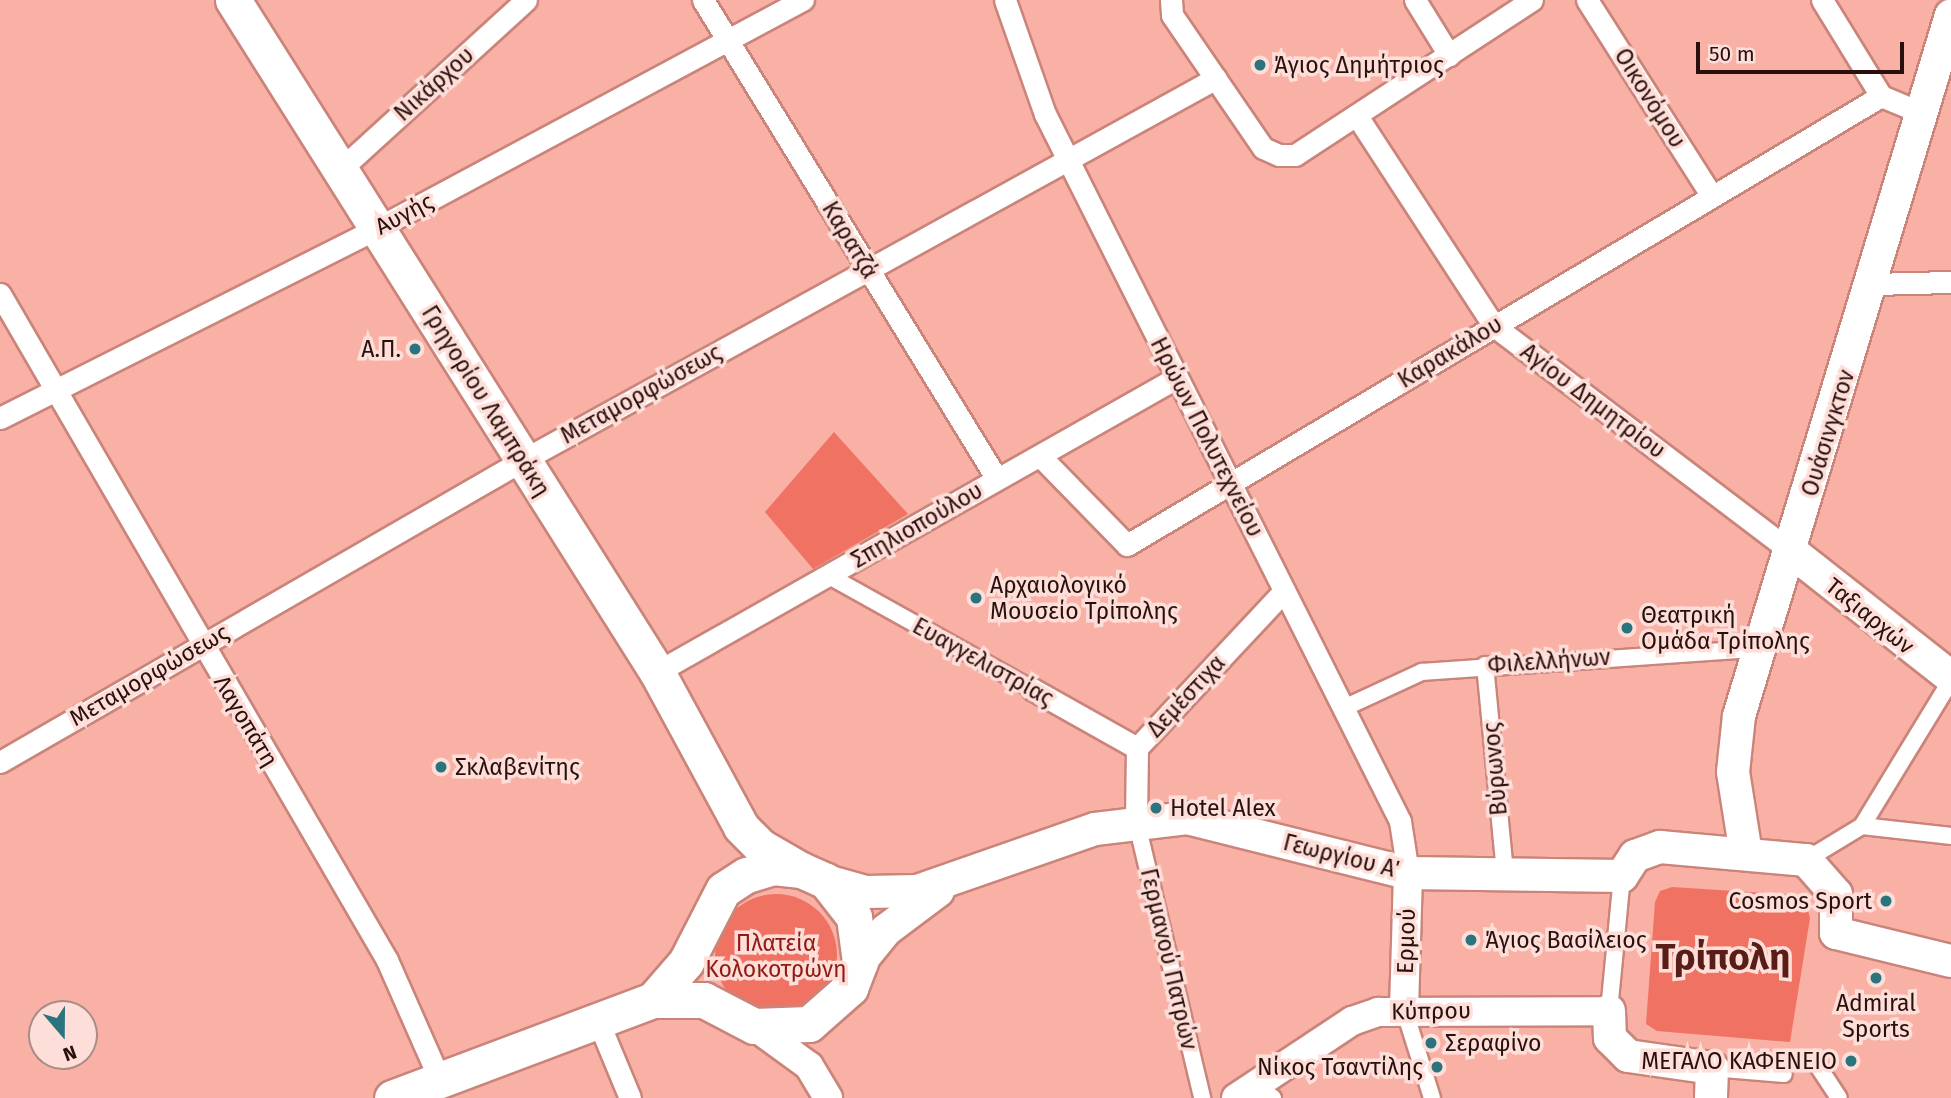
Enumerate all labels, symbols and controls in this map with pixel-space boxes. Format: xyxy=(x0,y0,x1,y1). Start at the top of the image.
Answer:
scale bar xyxy=(1699,28,1907,72)
street label: Νικάρχου xyxy=(389,41,479,127)
text: 50 m xyxy=(1709,41,1755,67)
street label: Οικονόμου xyxy=(1609,43,1691,153)
place label: Άγιος Δημήτριος xyxy=(1274,51,1444,79)
marker: Άγιος Δημήτριος xyxy=(1252,57,1268,73)
street label: Αυγής xyxy=(370,187,438,241)
street label: Καρατζά xyxy=(816,196,884,284)
street label: Γρηγορίου Λαμπράκη xyxy=(416,300,556,502)
street label: Καρακάλου xyxy=(1393,310,1507,394)
street label: Ηρώων Πολυτεχνείου xyxy=(1145,333,1269,541)
place label: Α.Π. xyxy=(361,335,401,363)
street label: Μεταμορφώσεως xyxy=(556,338,726,450)
street label: Αγίου Δημητρίου xyxy=(1515,338,1671,464)
marker: Α.Π. xyxy=(407,341,423,357)
street label: Ουάσινγκτον xyxy=(1796,366,1860,500)
street label: Σπηλιοπούλου xyxy=(846,476,988,574)
place label: Αρχαιολογικό Μουσείο Τρίπολης xyxy=(990,571,1178,625)
street label: Ταξιαρχών xyxy=(1820,572,1920,660)
marker: Αρχαιολογικό Μουσείο Τρίπολης xyxy=(968,590,984,606)
place label: Θεατρική Ομάδα Τρίπολης xyxy=(1641,601,1810,655)
street label: Ευαγγελιστρίας xyxy=(908,612,1058,712)
street label: Μεταμορφώσεως xyxy=(64,618,234,732)
marker: Θεατρική Ομάδα Τρίπολης xyxy=(1619,620,1635,636)
street label: Φιλελλήνων xyxy=(1487,643,1611,679)
street label: Δεμέστιχα xyxy=(1141,649,1231,743)
street label: Λαγοπάτη xyxy=(208,670,284,772)
street label: Βύρωνος xyxy=(1477,721,1513,817)
place label: Σκλαβενίτης xyxy=(455,753,580,781)
marker: Σκλαβενίτης xyxy=(433,759,449,775)
place label: Hotel Alex xyxy=(1170,794,1276,822)
marker: Hotel Alex xyxy=(1148,800,1164,816)
street label: Γεωργίου Α΄ xyxy=(1280,828,1402,884)
street label: Γερμανού Πατρών xyxy=(1135,866,1203,1052)
place label: Cosmos Sport xyxy=(1729,887,1872,915)
marker: Cosmos Sport xyxy=(1878,893,1894,909)
street label: Ερμού xyxy=(1391,908,1421,974)
place label: Άγιος Βασίλειος xyxy=(1485,926,1646,954)
park label: Πλατεία Κολοκοτρώνη xyxy=(705,929,847,983)
marker: Άγιος Βασίλειος xyxy=(1463,932,1479,948)
district label: Τρίπολη xyxy=(1656,935,1790,979)
marker: Admiral Sports xyxy=(1868,970,1884,986)
place label: Admiral Sports xyxy=(1836,989,1916,1043)
street label: Κύπρου xyxy=(1391,997,1471,1025)
north arrow xyxy=(28,1000,98,1070)
place label: Σεραφίνο xyxy=(1445,1029,1541,1057)
marker: Σεραφίνο xyxy=(1423,1035,1439,1051)
text: N xyxy=(60,1040,80,1066)
place label: ΜΕΓΑΛΟ ΚΑΦΕΝΕΙΟ xyxy=(1641,1047,1837,1075)
place label: Νίκος Τσαντίλης xyxy=(1257,1053,1423,1081)
marker: ΜΕΓΑΛΟ ΚΑΦΕΝΕΙΟ xyxy=(1843,1053,1859,1069)
marker: Νίκος Τσαντίλης xyxy=(1429,1059,1445,1075)

